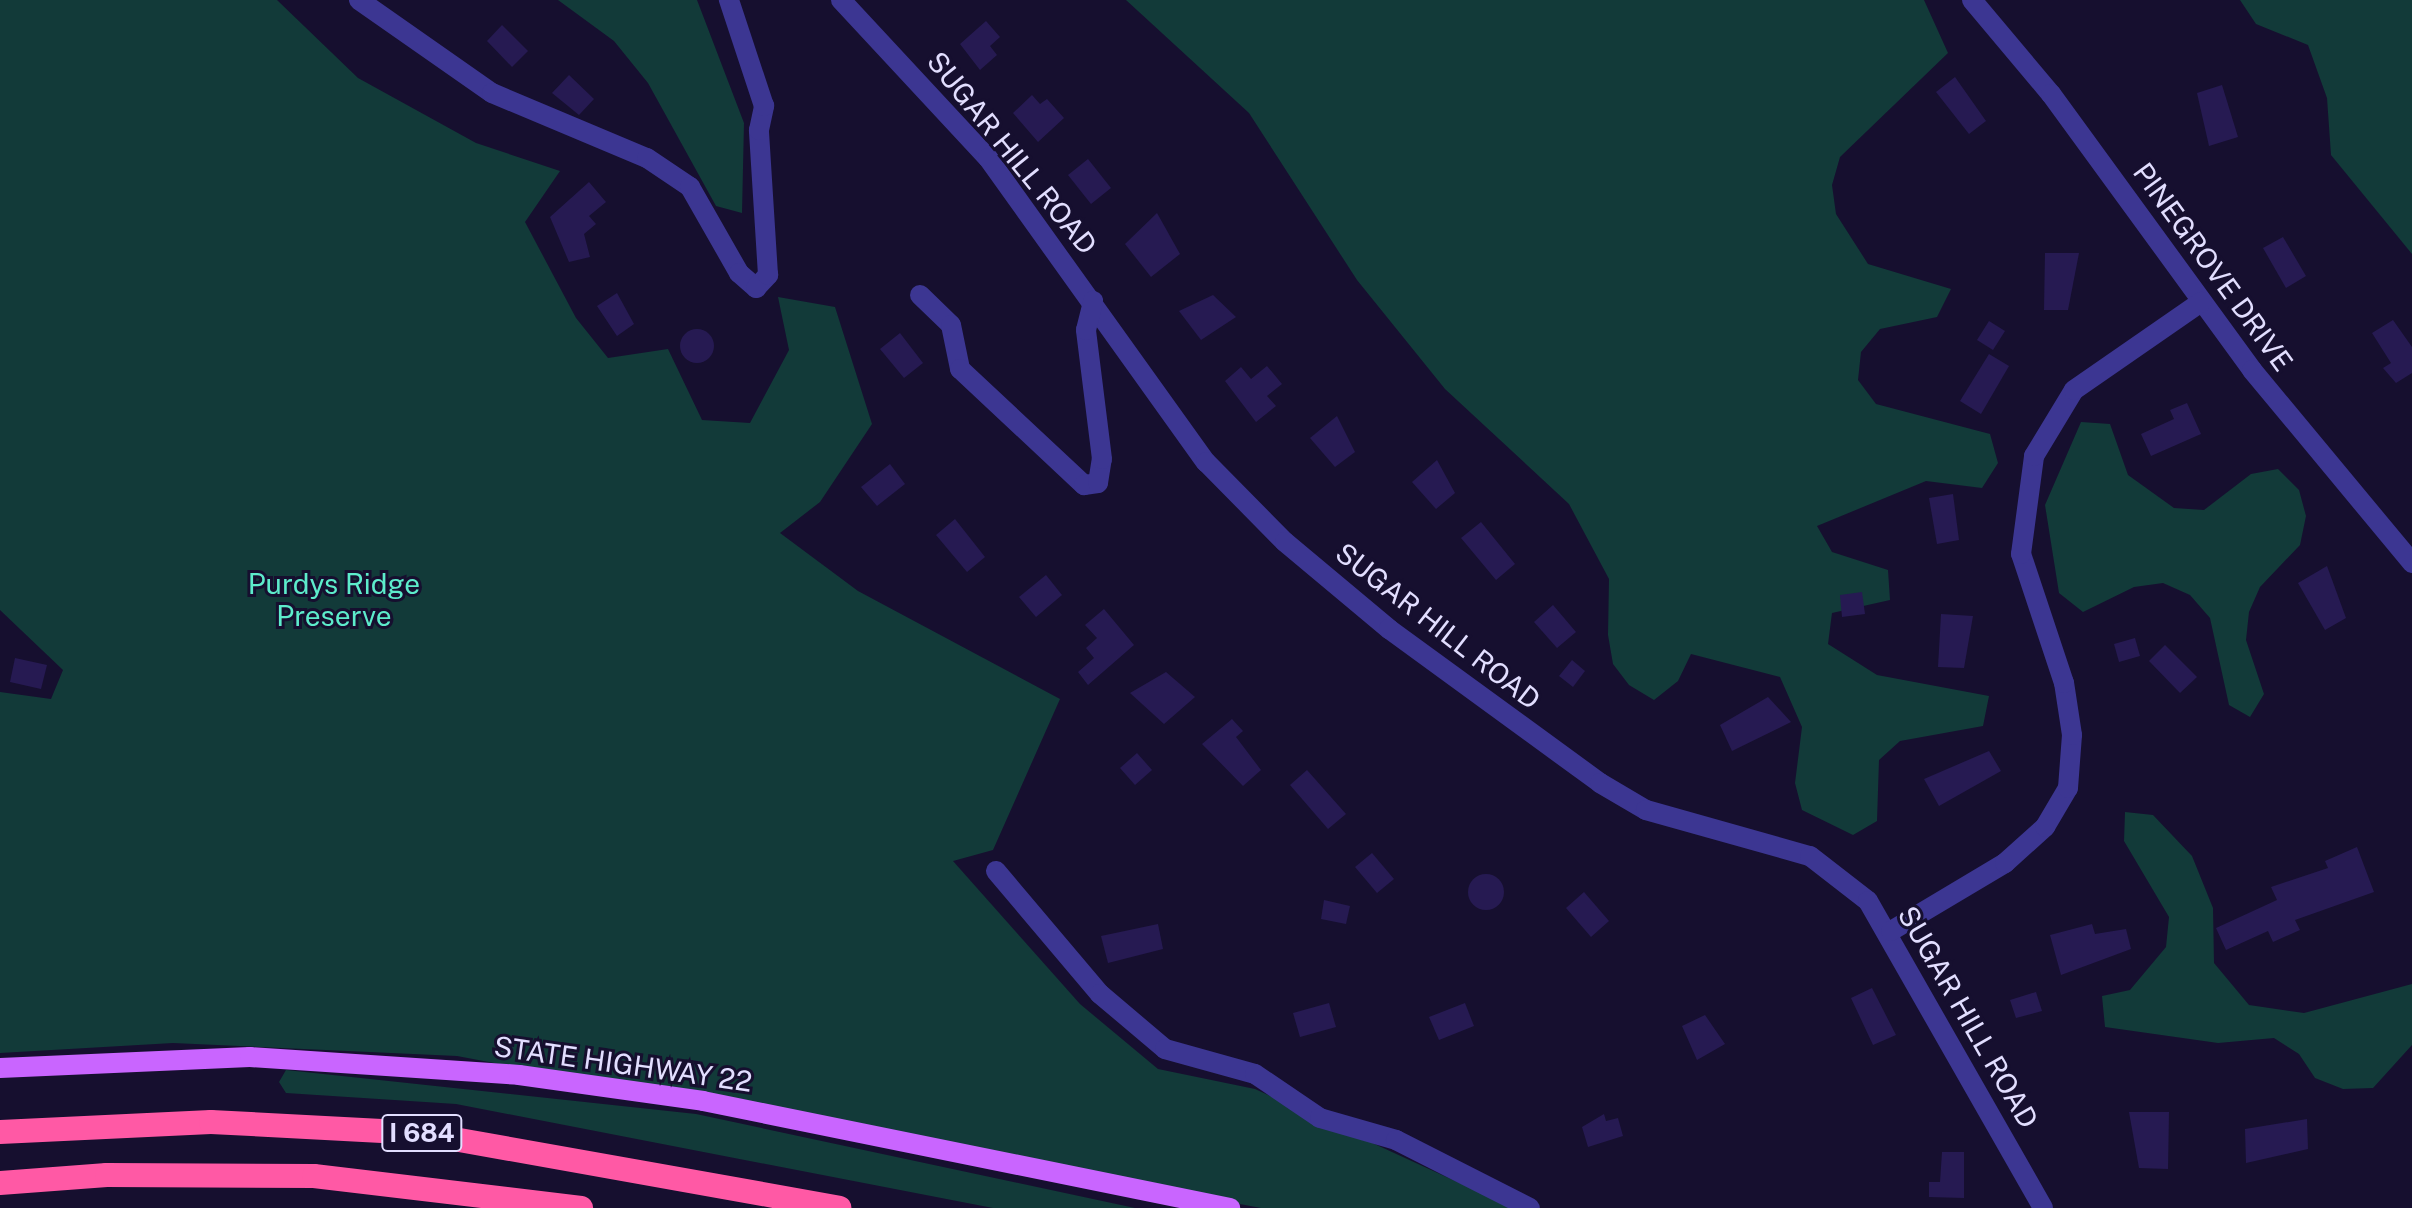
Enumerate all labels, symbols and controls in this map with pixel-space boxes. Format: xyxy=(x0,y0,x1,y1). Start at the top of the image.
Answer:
street label: SUGAR HILL ROAD xyxy=(920,45,1104,261)
street label: PINEGROVE DRIVE xyxy=(2126,156,2300,378)
street label: SUGAR HILL ROAD xyxy=(1329,536,1547,716)
park label: Purdys Ridge Preserve xyxy=(248,567,420,633)
street label: SUGAR HILL ROAD xyxy=(1891,900,2045,1134)
street label: STATE HIGHWAY 22 xyxy=(492,1029,754,1099)
road number: I 684 xyxy=(380,1111,464,1155)

